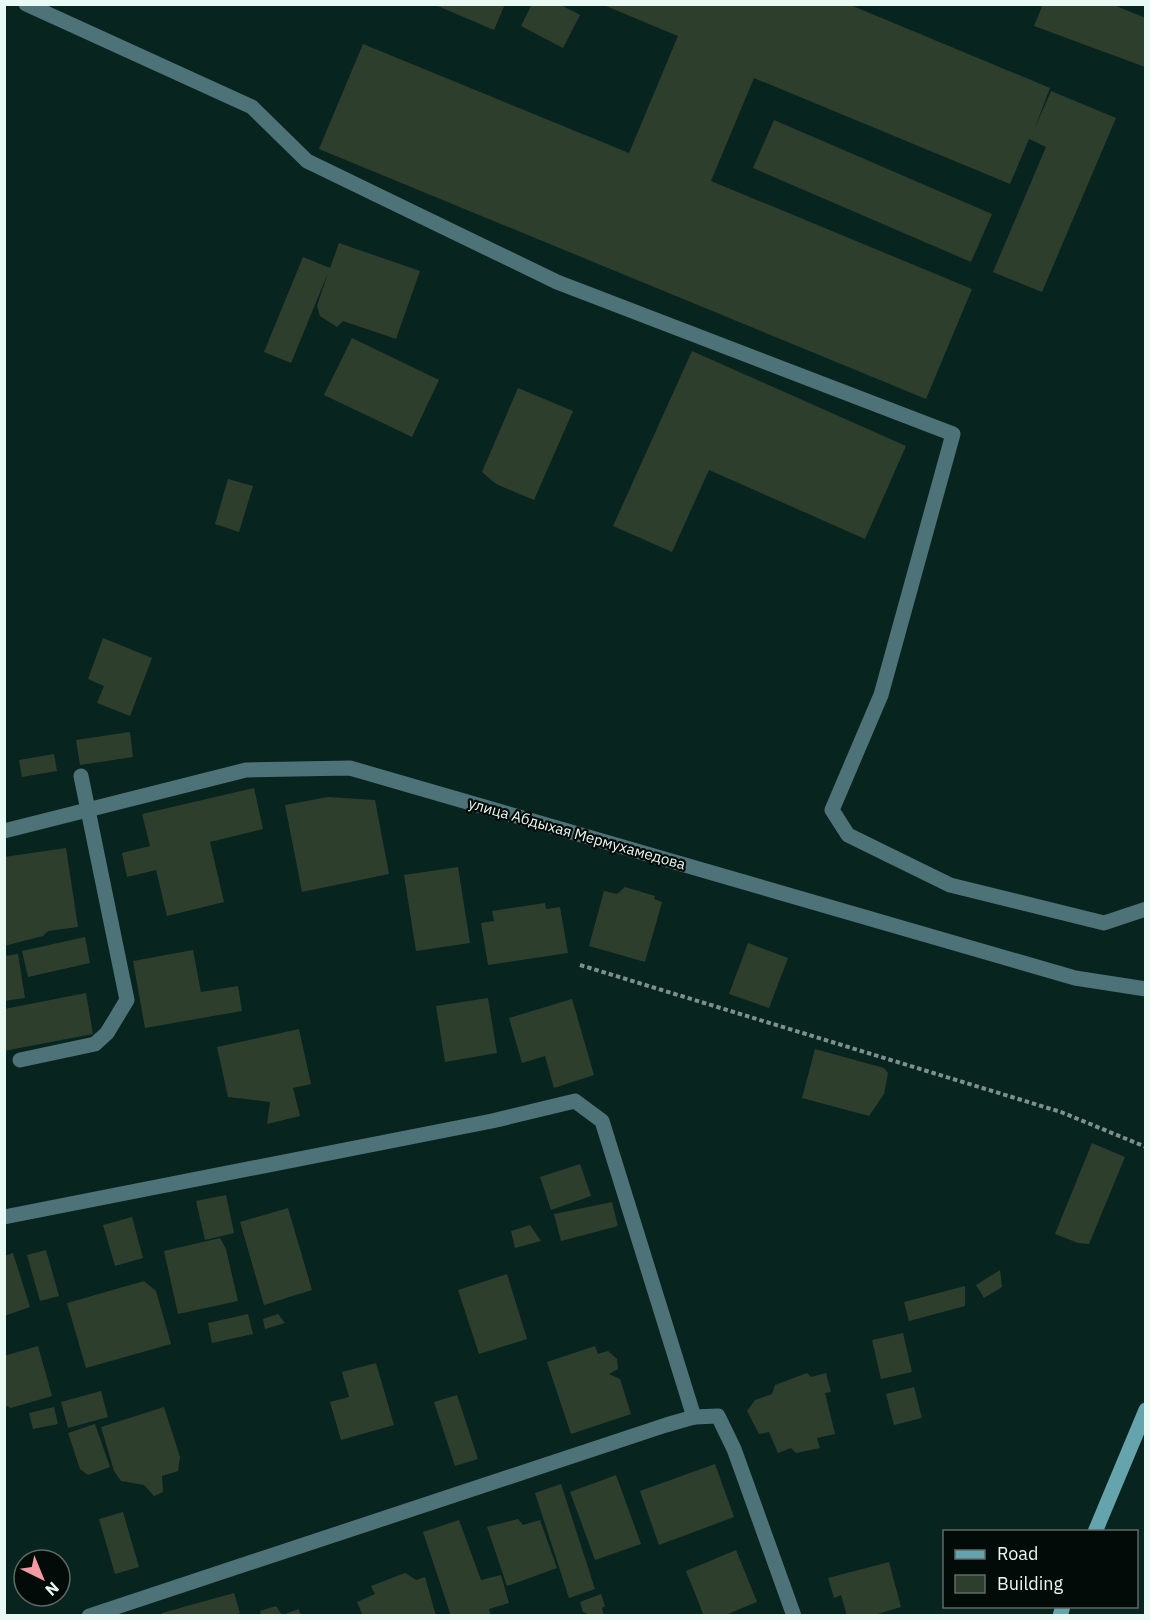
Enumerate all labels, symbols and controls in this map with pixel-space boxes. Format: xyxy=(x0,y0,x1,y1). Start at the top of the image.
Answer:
street label: улица Абдыхая Мермухамедова xyxy=(466,793,688,874)
legend xyxy=(943,1530,1138,1608)
text: Road xyxy=(997,1542,1038,1565)
north arrow xyxy=(12,1548,72,1608)
text: Building xyxy=(997,1572,1064,1595)
text: N xyxy=(41,1578,63,1600)

